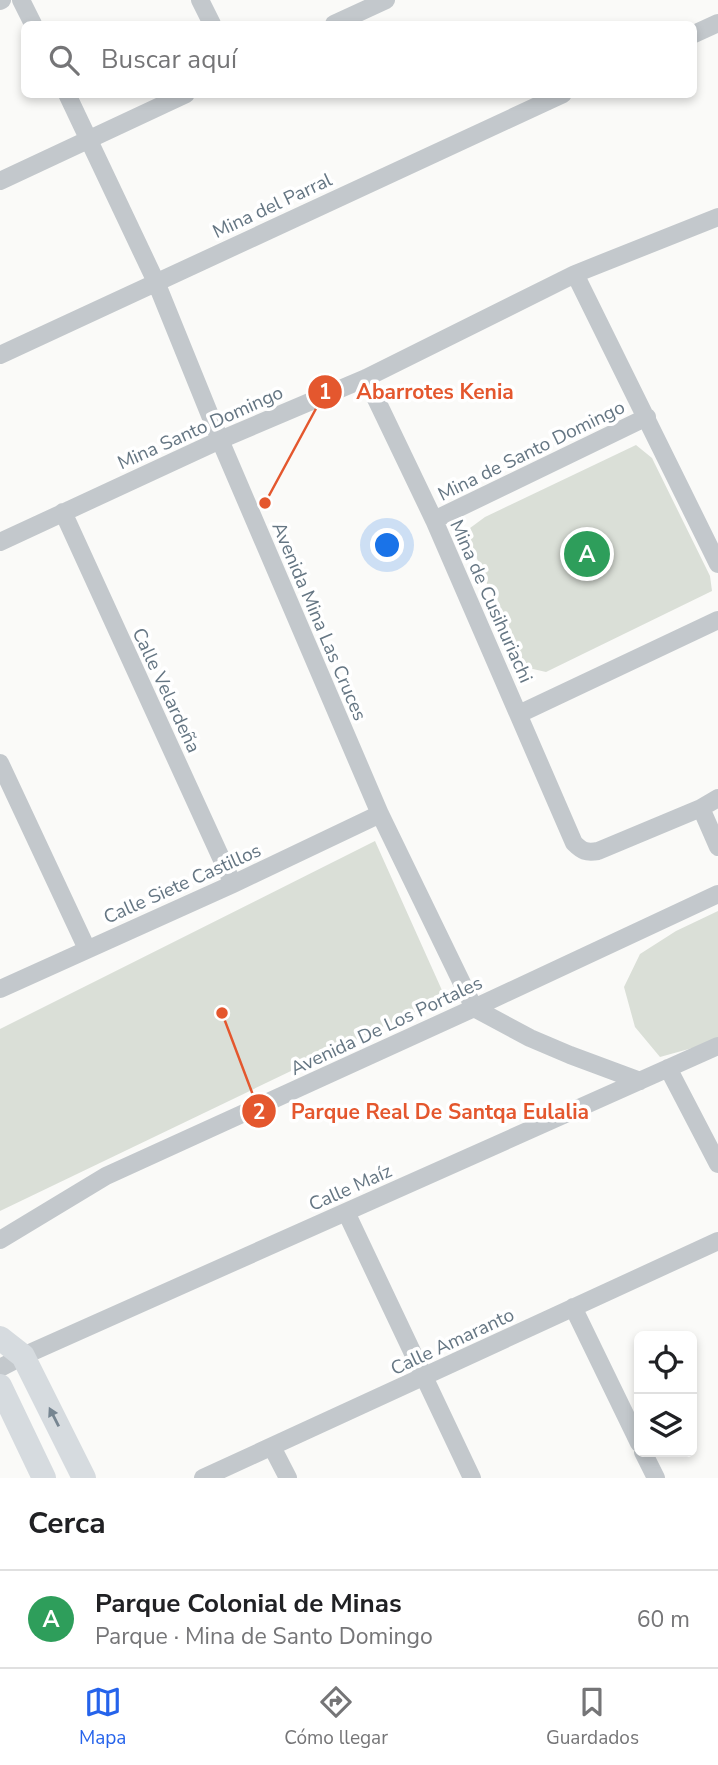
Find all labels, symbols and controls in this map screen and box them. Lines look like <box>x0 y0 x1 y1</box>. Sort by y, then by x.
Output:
search box <box>21 21 697 98</box>
icon: search <box>45 41 83 79</box>
text: Buscar aquí <box>101 42 237 77</box>
street label: Mina del Parral <box>209 167 337 245</box>
callout: Abarrotes Kenia <box>307 371 528 413</box>
text: 1 <box>319 378 331 406</box>
text: Abarrotes Kenia <box>356 378 514 406</box>
street label: Mina Santo Domingo <box>113 380 287 476</box>
street label: Mina de Santo Domingo <box>434 394 629 507</box>
street label: Mina de Cusihuriachi <box>443 516 539 687</box>
street label: Avenida Mina Las Cruces <box>265 518 373 725</box>
your location <box>370 528 404 562</box>
pin: A <box>564 528 610 580</box>
street label: Calle Velardeña <box>126 624 206 757</box>
street label: Calle Siete Castillos <box>99 837 265 930</box>
street label: Avenida De Los Portales <box>286 970 487 1082</box>
callout: Parque Real De Santqa Eulalia <box>242 1090 603 1132</box>
text: 2 <box>253 1098 265 1126</box>
text: Parque Real De Santqa Eulalia <box>291 1098 589 1126</box>
street label: Calle Maíz <box>305 1158 396 1218</box>
street label: Calle Amaranto <box>386 1302 518 1382</box>
map controls <box>634 1331 697 1457</box>
button: locate <box>634 1331 697 1394</box>
button: layers <box>634 1394 697 1457</box>
one-way arrow <box>48 1407 59 1427</box>
text: Cerca <box>28 1503 106 1544</box>
text: Parque Colonial de Minas <box>95 1586 402 1621</box>
text: A <box>42 1604 60 1635</box>
text: 60 m <box>637 1604 690 1635</box>
text: Parque · Mina de Santo Domingo <box>95 1621 433 1652</box>
tab: Mapa <box>79 1683 126 1751</box>
tab: Cómo llegar <box>284 1683 388 1751</box>
tab: Guardados <box>546 1683 639 1751</box>

